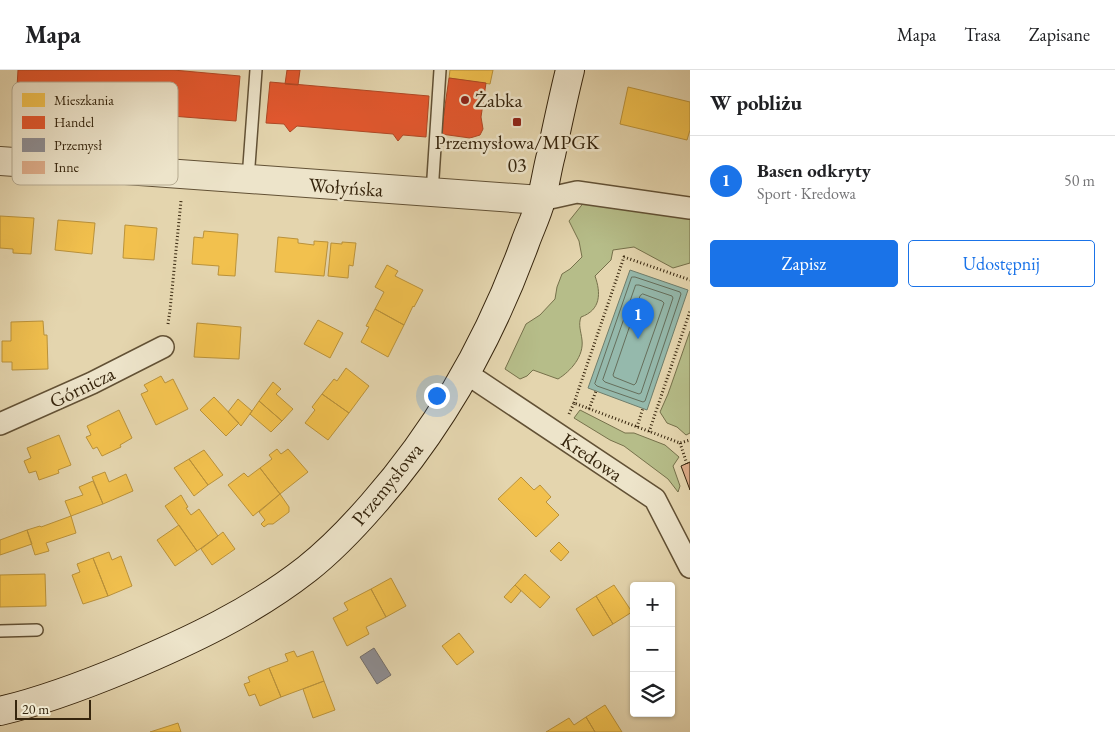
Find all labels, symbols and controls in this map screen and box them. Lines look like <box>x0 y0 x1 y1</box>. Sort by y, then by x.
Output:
text: Mapa <box>25 19 81 50</box>
text: Mapa <box>897 23 936 46</box>
text: Trasa <box>964 23 1001 46</box>
text: Zapisane <box>1029 23 1090 46</box>
legend <box>12 82 178 185</box>
place label: Żabka <box>475 87 522 113</box>
text: W pobliżu <box>710 89 802 116</box>
text: Mieszkania <box>54 91 114 109</box>
marker: Żabka <box>459 94 471 106</box>
text: Handel <box>54 113 95 131</box>
marker: Przemysłowa/MPGK 03 <box>511 116 523 128</box>
place label: Przemysłowa/MPGK 03 <box>435 129 600 178</box>
text: Przemysł <box>54 136 102 154</box>
text: Inne <box>54 158 80 176</box>
text: Basen odkryty <box>757 158 871 183</box>
text: 1 <box>722 170 730 191</box>
text: 50 m <box>1064 170 1095 191</box>
street label: Wołyńska <box>308 171 384 203</box>
text: Sport · Kredowa <box>757 183 856 204</box>
button: Zapisz <box>710 240 898 287</box>
button: Udostępnij <box>908 240 1095 287</box>
pin: 1 <box>622 298 654 339</box>
street label: Górnicza <box>45 360 119 414</box>
your location <box>424 383 450 409</box>
street label: Kredowa <box>556 427 628 487</box>
street label: Przemysłowa <box>346 437 428 531</box>
map controls <box>630 582 675 717</box>
button: + <box>630 582 675 627</box>
button: − <box>630 627 675 672</box>
button: layers <box>630 672 675 717</box>
scale bar <box>15 697 91 720</box>
text: 20 m <box>22 700 49 718</box>

